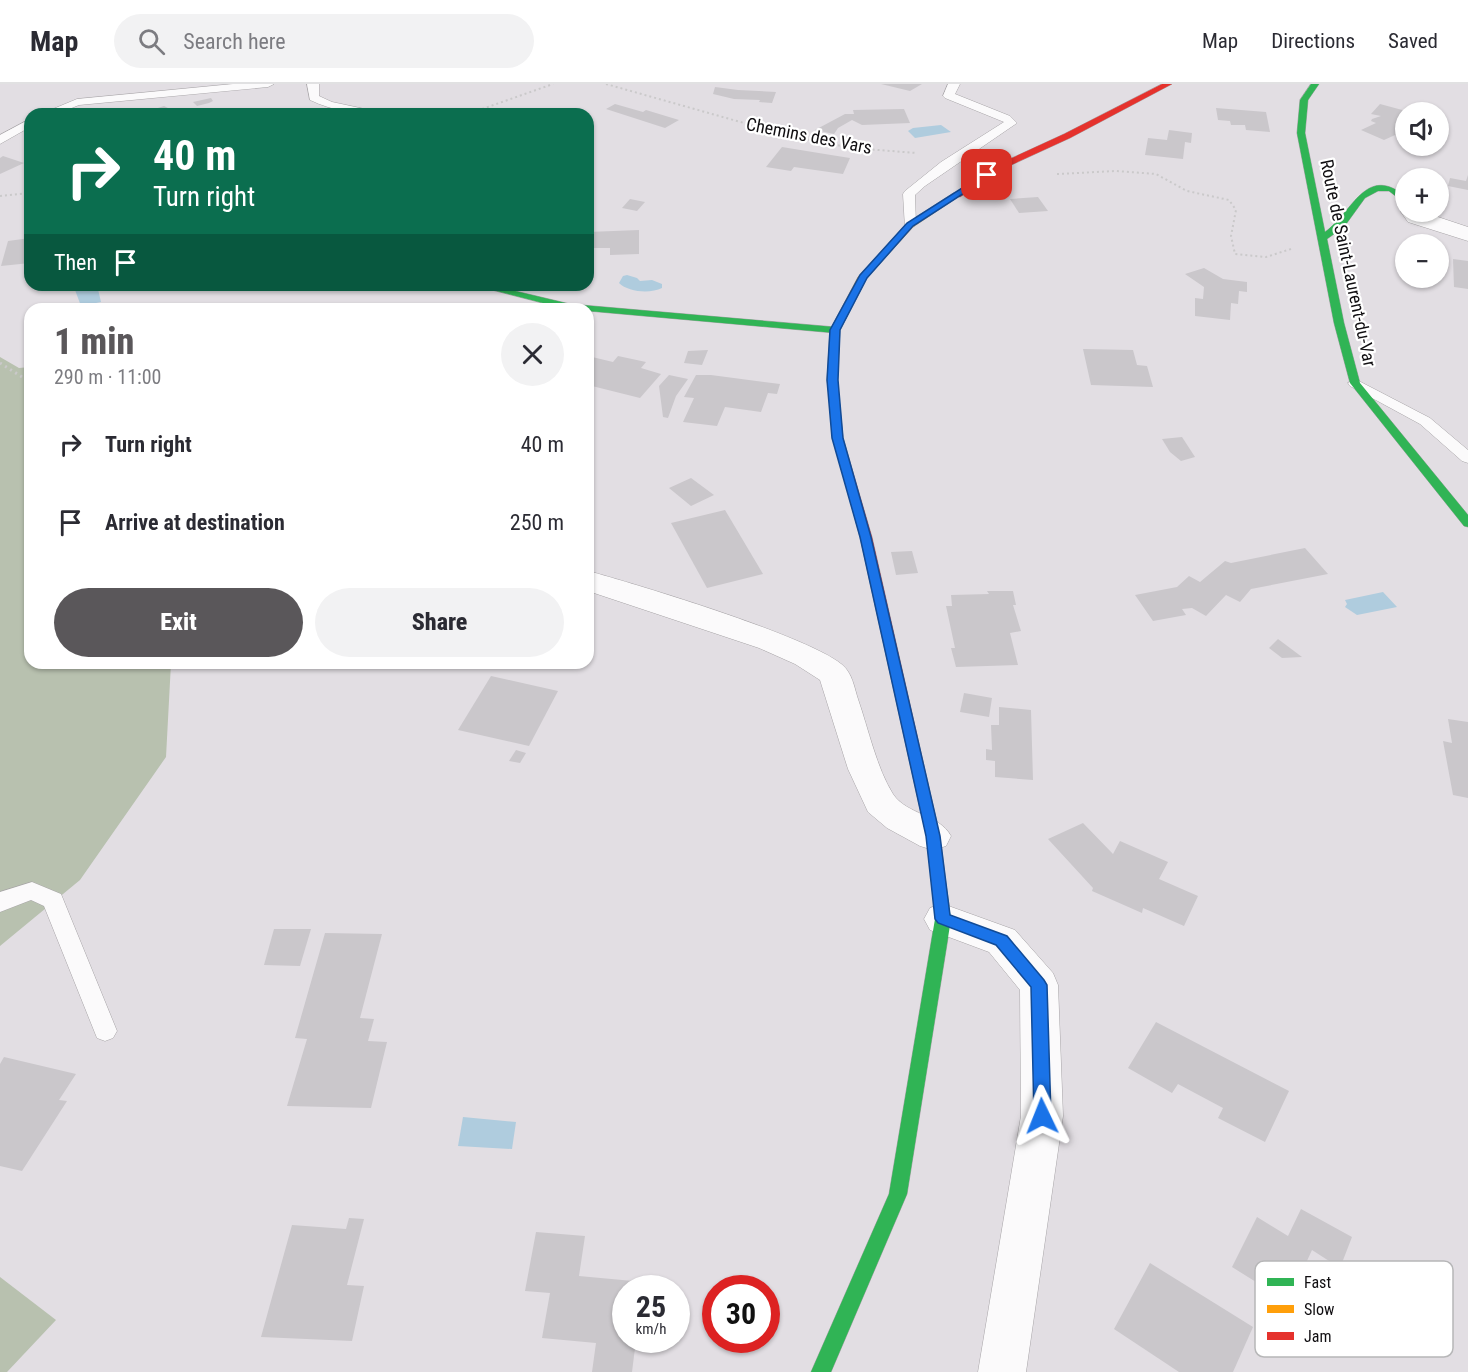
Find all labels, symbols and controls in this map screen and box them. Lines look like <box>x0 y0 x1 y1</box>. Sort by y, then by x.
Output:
search box <box>114 14 534 68</box>
text: Map <box>30 25 78 58</box>
icon: search <box>135 25 168 58</box>
text: Search here <box>183 29 286 54</box>
text: Map <box>1202 29 1238 53</box>
text: Directions <box>1271 29 1355 53</box>
text: Saved <box>1388 29 1438 53</box>
map controls <box>1395 102 1449 288</box>
button: sound <box>1395 102 1449 156</box>
street label: Chemins des Vars <box>744 113 874 158</box>
text: 40 m <box>153 131 236 180</box>
icon: right <box>54 132 132 210</box>
pin <box>961 149 1012 200</box>
street label: Route de Saint-Laurent-du-Var <box>1316 157 1381 369</box>
icon: arrive <box>970 158 1003 191</box>
button: + <box>1395 168 1449 222</box>
text: Turn right <box>153 181 255 213</box>
button: − <box>1395 234 1449 288</box>
icon: arrive <box>109 246 142 279</box>
text: Then <box>54 250 97 275</box>
text: 1 min <box>54 321 134 363</box>
button: close <box>501 323 564 386</box>
text: 290 m · 11:00 <box>54 365 161 389</box>
icon: right <box>54 428 87 461</box>
text: Turn right <box>105 432 192 457</box>
text: 40 m <box>521 432 564 457</box>
icon: arrive <box>54 506 87 539</box>
text: Arrive at destination <box>105 510 285 535</box>
text: 250 m <box>510 510 564 535</box>
button: Exit <box>54 588 303 657</box>
button: Share <box>315 588 564 657</box>
position arrow <box>1010 1084 1074 1148</box>
legend <box>1255 1261 1453 1357</box>
text: Fast <box>1304 1273 1331 1292</box>
speed limit sign: 30 <box>702 1275 780 1353</box>
text: 25 <box>636 1289 666 1324</box>
text: Slow <box>1304 1300 1334 1319</box>
text: km/h <box>636 1320 666 1338</box>
text: Jam <box>1304 1327 1331 1346</box>

